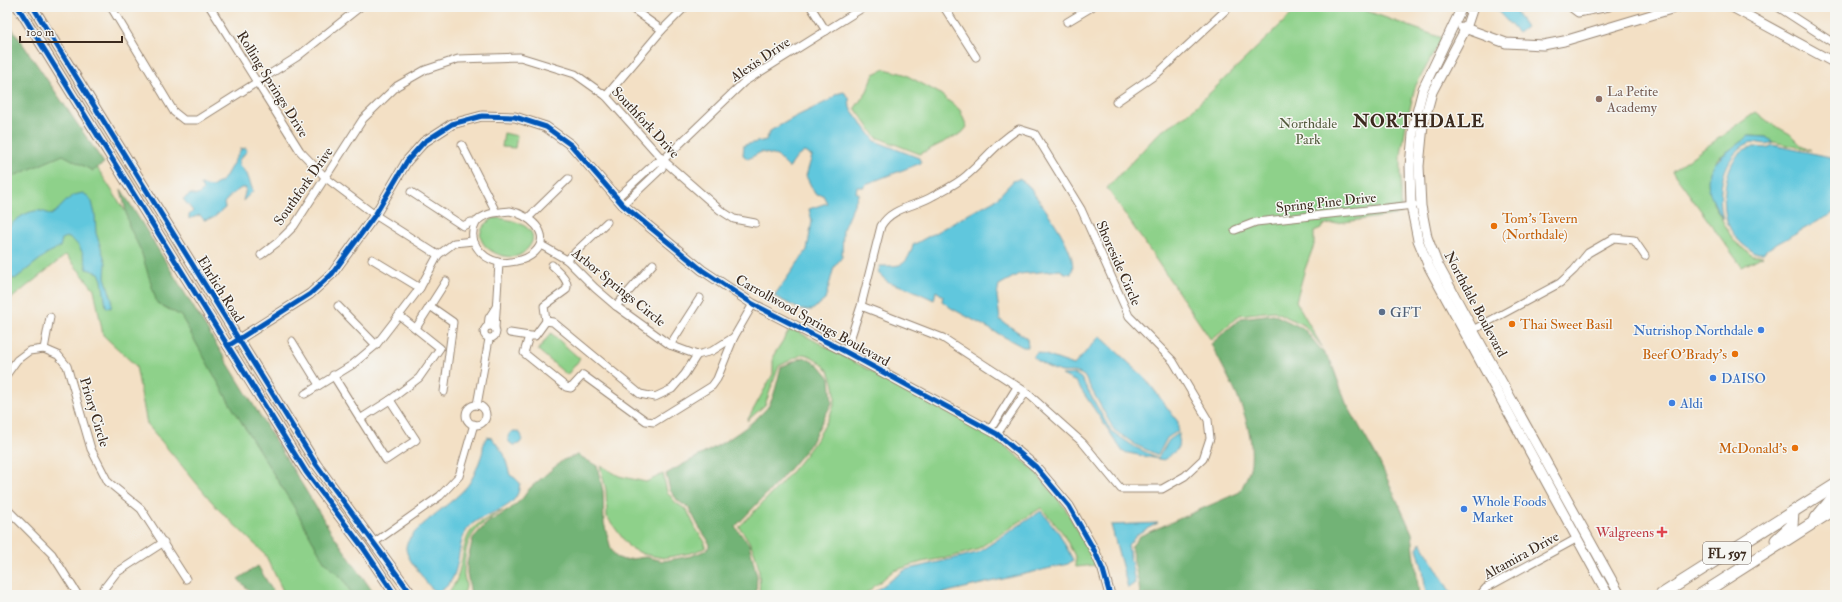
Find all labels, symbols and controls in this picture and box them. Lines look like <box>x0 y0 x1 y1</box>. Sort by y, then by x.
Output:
scale bar <box>20 18 122 44</box>
text: 100 m <box>26 25 55 40</box>
street label: Rolling Springs Drive <box>232 28 312 141</box>
street label: Alexis Drive <box>726 33 793 86</box>
street label: Southfork Drive <box>608 83 683 162</box>
place label: La Petite Academy <box>1606 83 1658 117</box>
marker: La Petite Academy <box>1594 94 1604 104</box>
district label: NORTHDALE <box>1352 110 1485 133</box>
park label: Northdale Park <box>1279 115 1337 148</box>
street label: Southfork Drive <box>270 144 337 229</box>
street label: Spring Pine Drive <box>1275 189 1377 217</box>
place label: Tom's Tavern (Northdale) <box>1502 210 1578 243</box>
street label: Shoreside Circle <box>1092 218 1145 308</box>
marker: Tom's Tavern (Northdale) <box>1489 221 1499 231</box>
street label: Arbor Springs Circle <box>567 244 669 331</box>
street label: Northdale Boulevard <box>1441 248 1511 360</box>
street label: Ehrlich Road <box>193 253 248 326</box>
street label: Carrollwood Springs Boulevard <box>732 271 893 371</box>
place label: GFT <box>1390 304 1422 321</box>
marker: GFT <box>1377 307 1387 317</box>
place label: Thai Sweet Basil <box>1520 316 1613 333</box>
marker: Thai Sweet Basil <box>1507 319 1517 329</box>
place label: Nutrishop Northdale <box>1633 322 1753 340</box>
marker: Nutrishop Northdale <box>1756 325 1766 335</box>
place label: Beef O'Brady's <box>1642 346 1727 364</box>
marker: Beef O'Brady's <box>1730 349 1740 359</box>
place label: DAISO <box>1721 370 1766 387</box>
marker: DAISO <box>1708 373 1718 383</box>
street label: Priory Circle <box>75 375 113 450</box>
place label: Aldi <box>1679 395 1703 412</box>
marker: Aldi <box>1667 398 1677 408</box>
place label: McDonald's <box>1718 440 1787 457</box>
marker: McDonald's <box>1790 443 1800 453</box>
place label: Whole Foods Market <box>1471 493 1547 526</box>
marker: Whole Foods Market <box>1459 504 1469 514</box>
place label: Walgreens <box>1595 524 1654 541</box>
marker: Walgreens <box>1657 527 1667 537</box>
street label: Altamira Drive <box>1480 528 1562 584</box>
road number: FL 597 <box>1703 542 1751 564</box>

